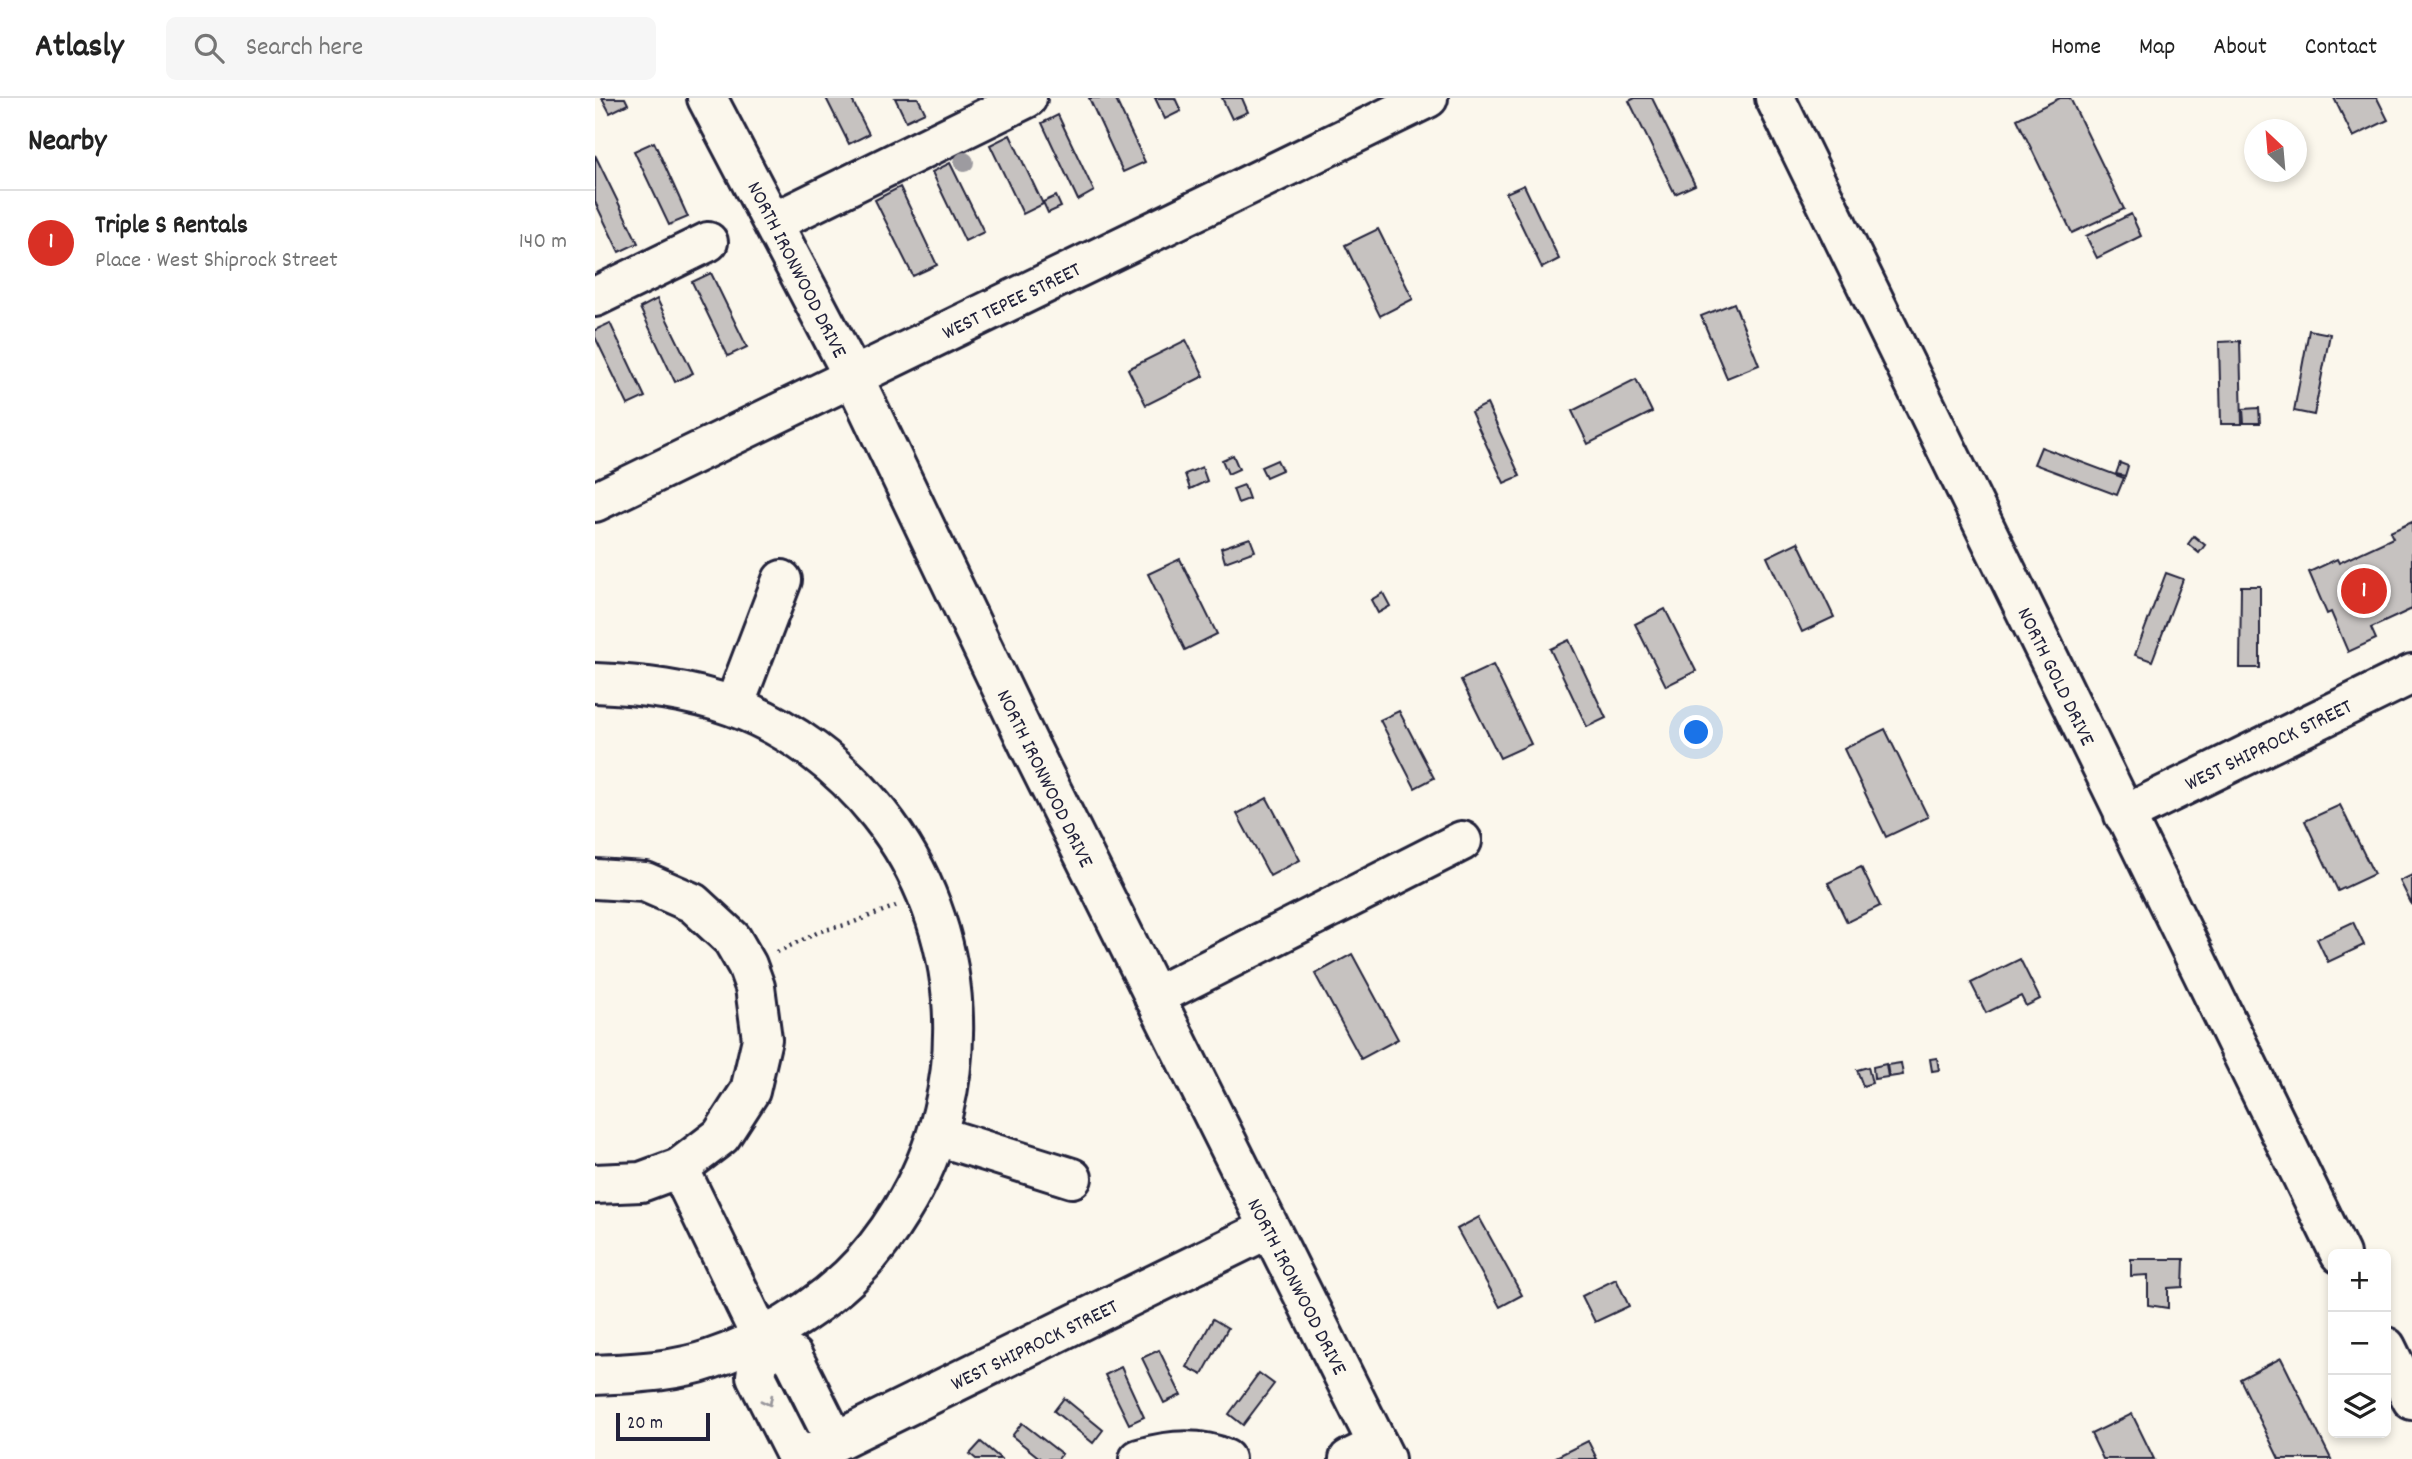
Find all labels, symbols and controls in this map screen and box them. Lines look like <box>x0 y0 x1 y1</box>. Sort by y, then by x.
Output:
search box <box>166 17 656 80</box>
text: Atlasly <box>35 25 124 72</box>
icon: search <box>190 29 228 67</box>
text: Search here <box>246 30 363 67</box>
text: Home <box>2051 31 2101 65</box>
text: Map <box>2139 31 2175 65</box>
text: About <box>2213 31 2267 65</box>
text: Contact <box>2305 31 2377 65</box>
north arrow <box>2244 119 2307 182</box>
text: Nearby <box>28 122 106 165</box>
street label: NORTH IRONWOOD DRIVE <box>738 177 853 364</box>
text: Triple S Rentals <box>95 208 248 245</box>
text: 1 <box>48 226 54 259</box>
text: 140 m <box>519 226 567 259</box>
text: Place · West Shiprock Street <box>95 245 338 278</box>
street label: WEST TEPEE STREET <box>938 256 1087 349</box>
pin: 1 <box>2341 565 2387 617</box>
street label: NORTH GOLD DRIVE <box>2008 603 2101 752</box>
street label: NORTH IRONWOOD DRIVE <box>987 685 1100 874</box>
street label: WEST SHIPROCK STREET <box>2181 693 2359 800</box>
your location <box>1679 715 1713 749</box>
street label: NORTH IRONWOOD DRIVE <box>1238 1194 1353 1381</box>
map controls <box>2328 1249 2391 1438</box>
button: + <box>2328 1249 2391 1312</box>
street label: WEST SHIPROCK STREET <box>947 1293 1125 1400</box>
button: − <box>2328 1312 2391 1375</box>
button: layers <box>2328 1375 2391 1438</box>
one-way arrow <box>760 1393 774 1406</box>
scale bar <box>616 1410 711 1442</box>
text: 20 m <box>627 1411 663 1438</box>

